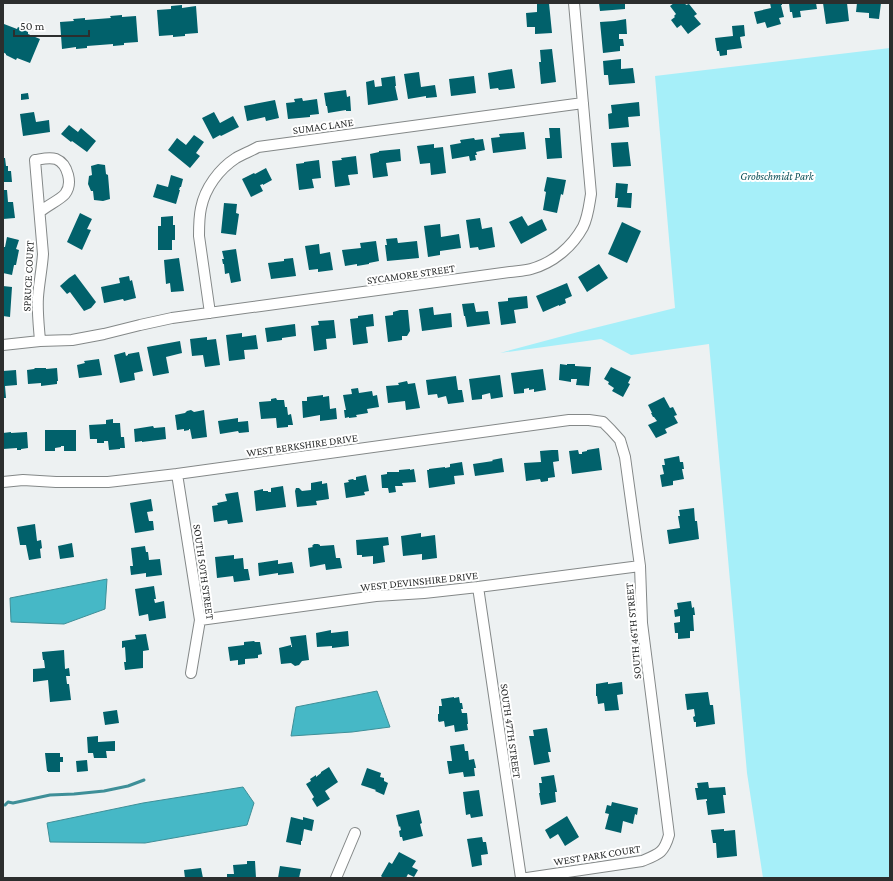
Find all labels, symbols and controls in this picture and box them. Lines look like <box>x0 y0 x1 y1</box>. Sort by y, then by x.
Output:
scale bar <box>14 12 89 38</box>
text: 50 m <box>20 19 45 33</box>
street label: SUMAC LANE <box>292 116 354 136</box>
park label: Grobschmidt Park <box>740 170 815 182</box>
street label: SPRUCE COURT <box>20 240 36 312</box>
street label: SYCAMORE STREET <box>366 262 456 286</box>
street label: WEST BERKSHIRE DRIVE <box>246 431 359 459</box>
street label: SOUTH 50TH STREET <box>191 523 217 621</box>
street label: WEST DEVINSHIRE DRIVE <box>360 569 478 593</box>
street label: SOUTH 46TH STREET <box>623 582 643 680</box>
street label: SOUTH 47TH STREET <box>498 683 524 779</box>
street label: WEST PARK COURT <box>553 842 641 868</box>

